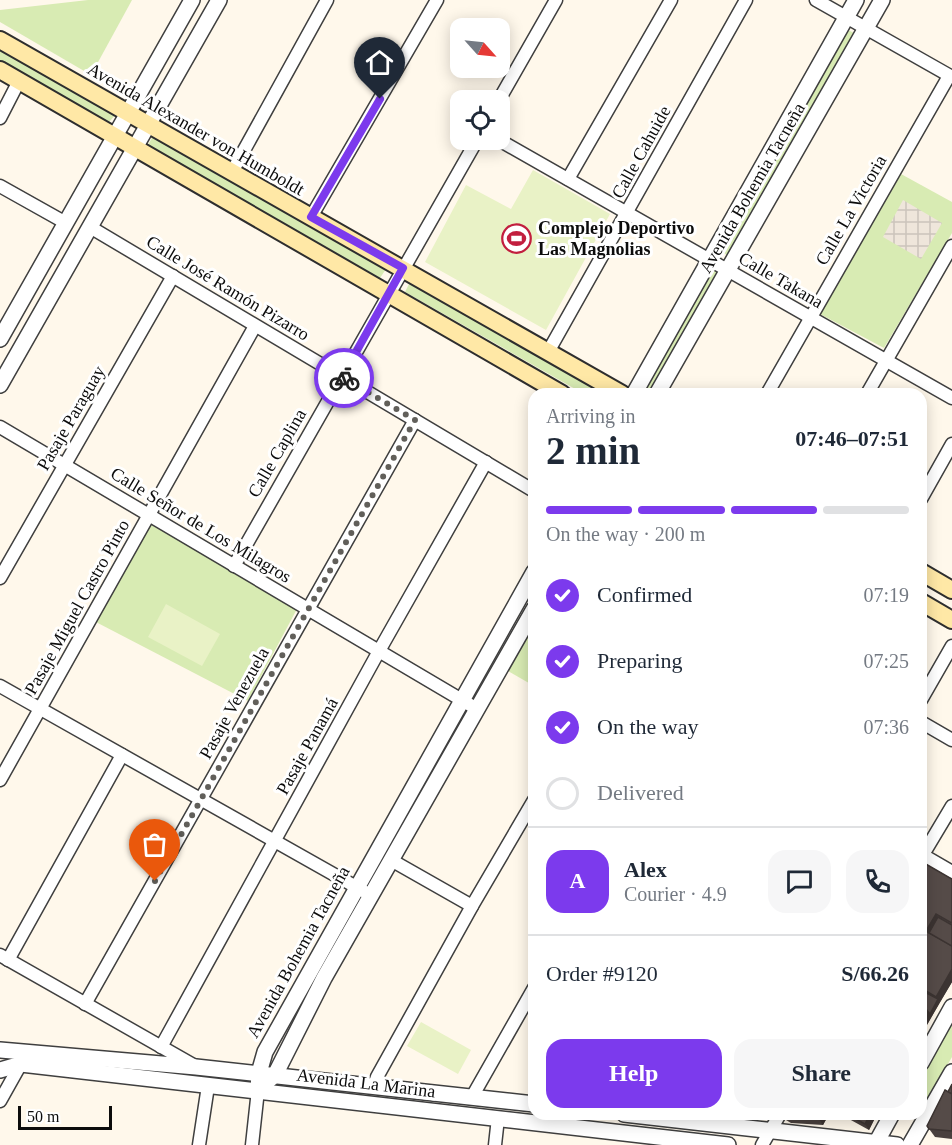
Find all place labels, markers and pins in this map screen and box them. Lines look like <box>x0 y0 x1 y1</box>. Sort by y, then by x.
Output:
pin <box>354 37 405 99</box>
place label: Complejo Deportivo Las Magnolias <box>538 218 694 259</box>
sports icon: Complejo Deportivo Las Magnolias <box>501 222 533 254</box>
pin <box>129 819 180 881</box>

